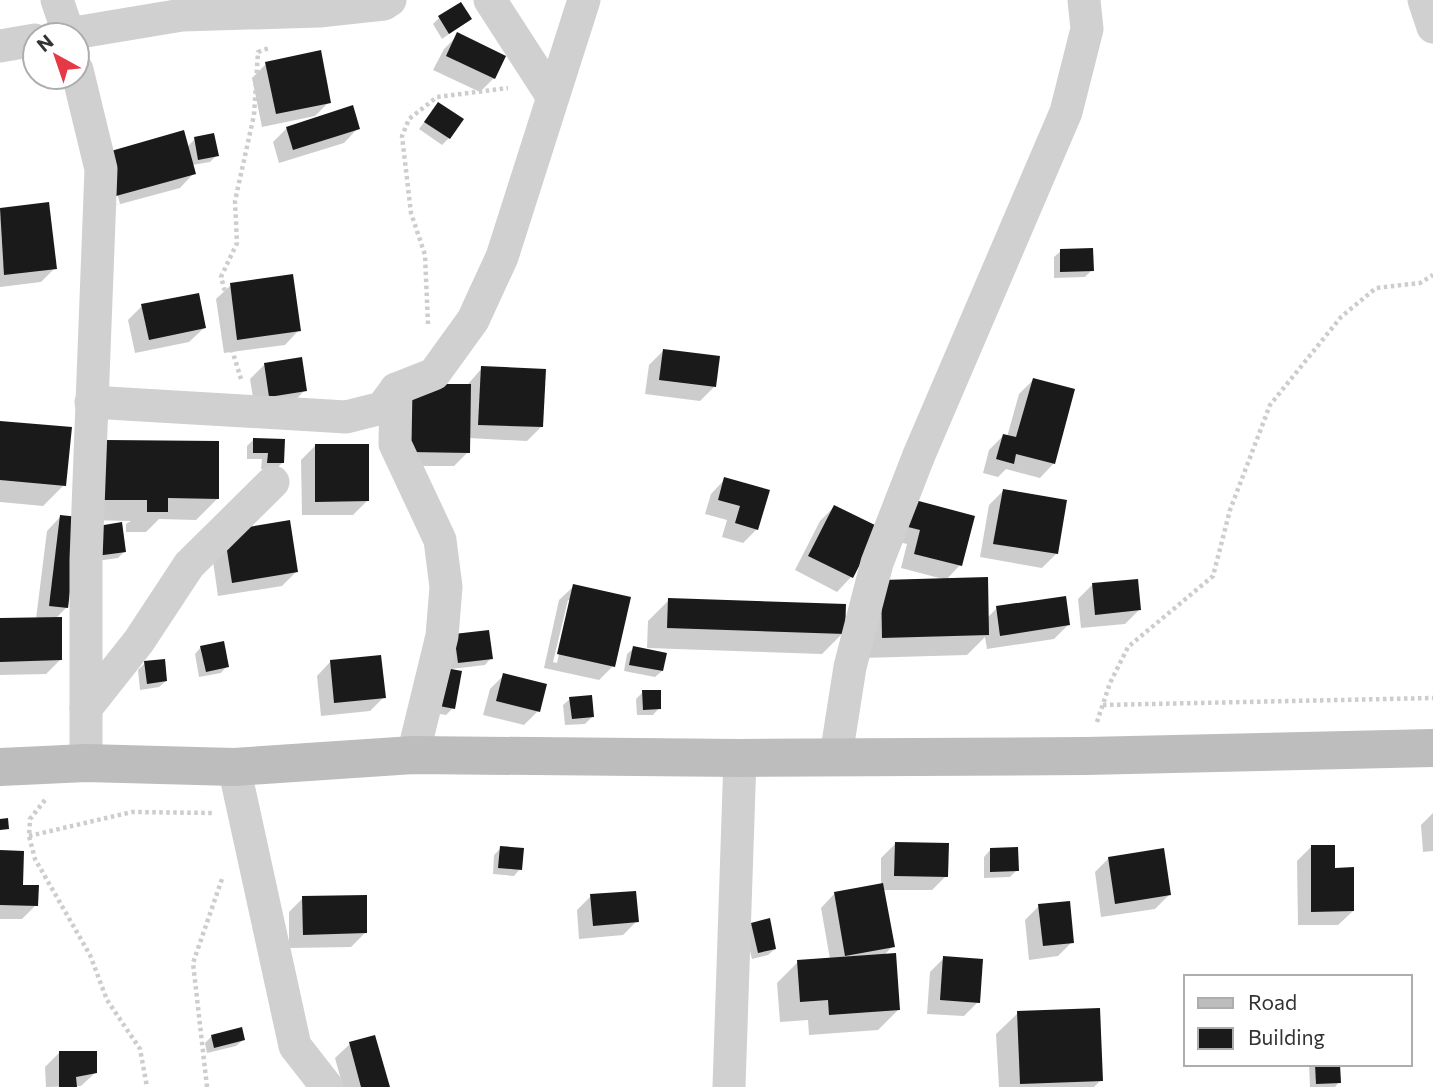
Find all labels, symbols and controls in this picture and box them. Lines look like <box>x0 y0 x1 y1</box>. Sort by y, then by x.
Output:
north arrow <box>21 21 91 91</box>
text: N <box>32 29 58 56</box>
legend <box>1184 975 1412 1066</box>
text: Road <box>1248 989 1297 1014</box>
text: Building <box>1248 1024 1325 1049</box>

